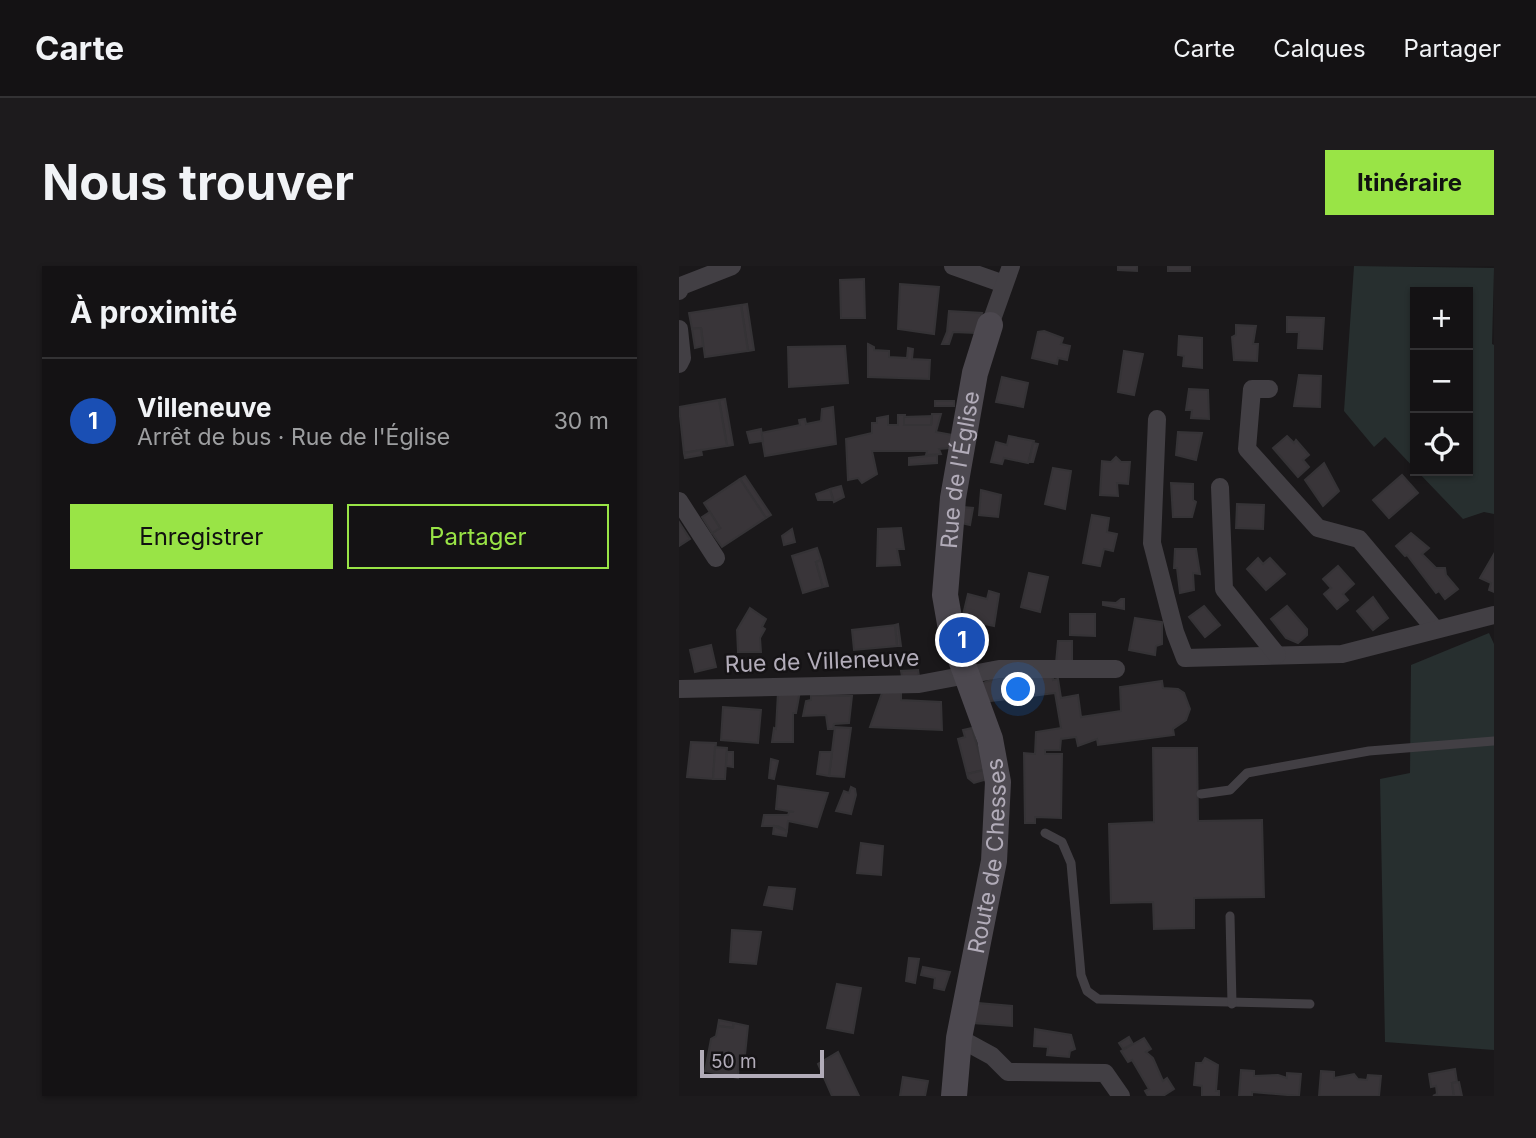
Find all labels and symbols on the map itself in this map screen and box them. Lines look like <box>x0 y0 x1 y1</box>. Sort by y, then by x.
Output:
street label: Rue de l'Église <box>935 389 986 550</box>
pin: 1 <box>939 614 985 666</box>
street label: Rue de Villeneuve <box>724 644 920 678</box>
your location <box>1001 672 1035 706</box>
street label: Route de Chesses <box>962 756 1012 956</box>
scale bar <box>700 1047 824 1079</box>

